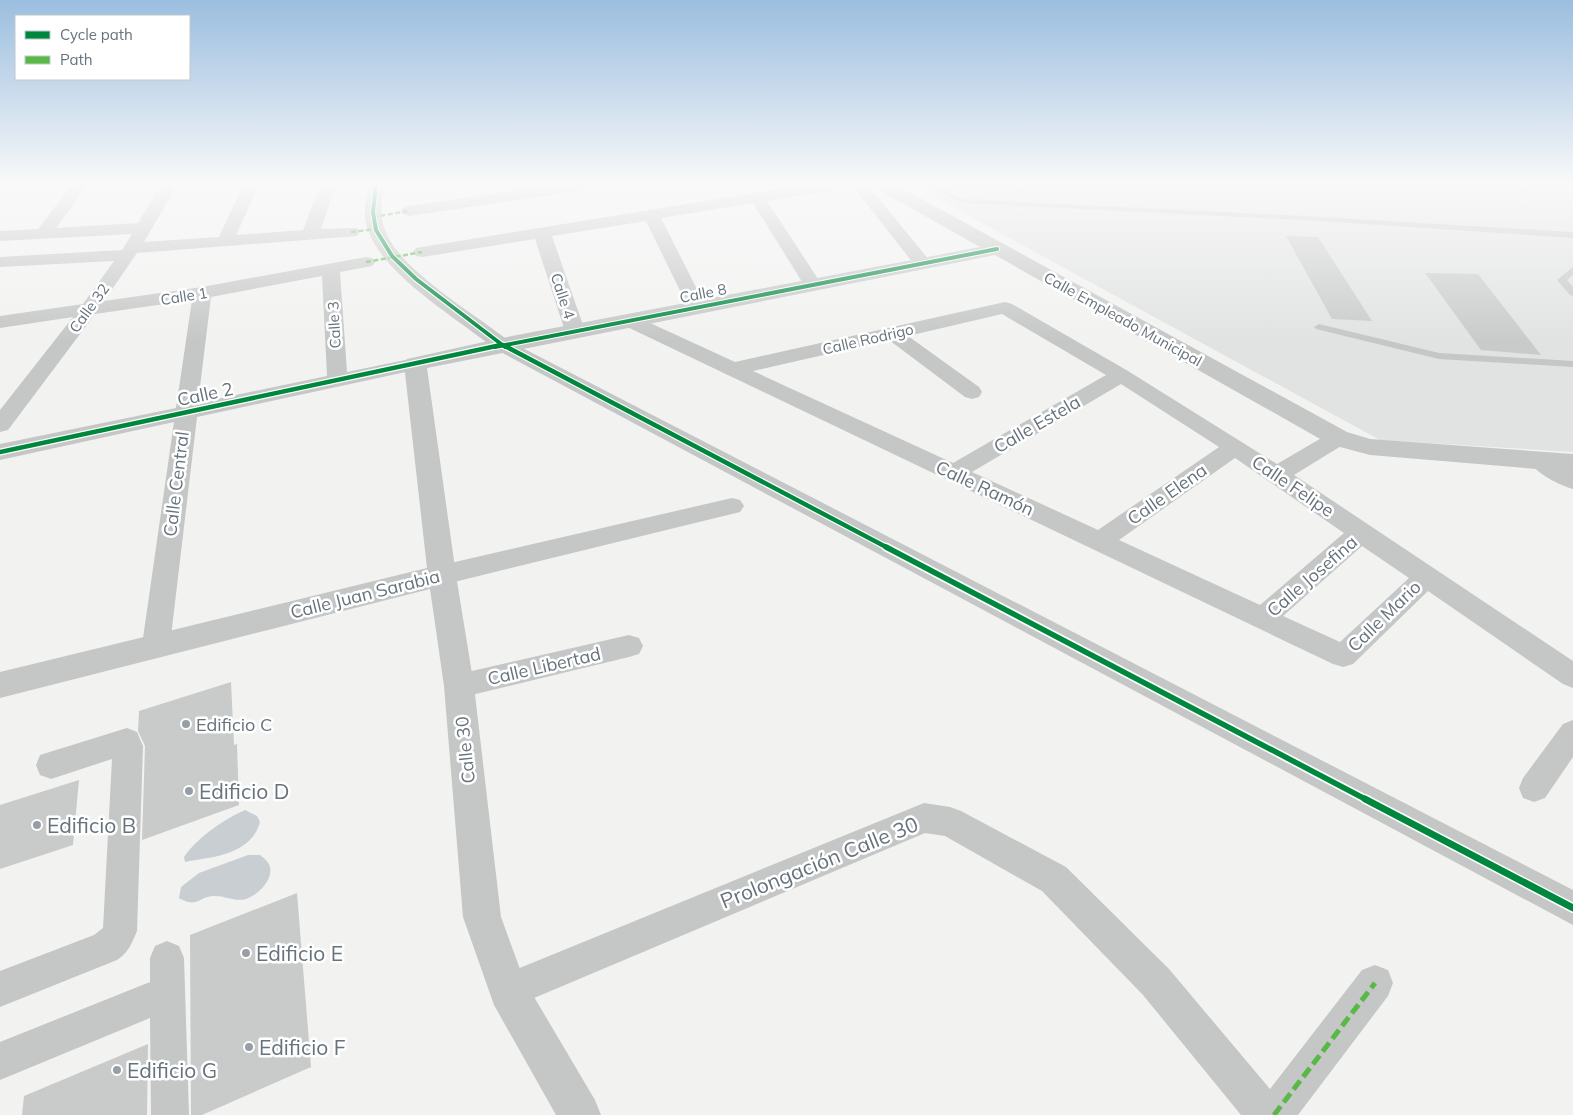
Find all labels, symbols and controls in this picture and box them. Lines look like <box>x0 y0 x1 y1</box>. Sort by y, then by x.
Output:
legend <box>15 15 190 80</box>
text: Cycle path <box>60 25 133 44</box>
text: Path <box>60 50 92 69</box>
street label: Calle Empleado Municipal <box>1041 268 1205 370</box>
street label: Calle 4 <box>547 271 579 321</box>
street label: Calle 8 <box>678 279 728 307</box>
street label: Calle 32 <box>65 280 113 336</box>
street label: Calle 1 <box>159 283 209 309</box>
street label: Calle 3 <box>323 301 345 349</box>
street label: Calle Rodrigo <box>821 319 915 359</box>
street label: Calle 2 <box>175 377 235 411</box>
street label: Calle Estela <box>990 390 1084 458</box>
street label: Calle Central <box>158 430 194 538</box>
street label: Calle Felipe <box>1247 450 1339 522</box>
street label: Calle Ramón <box>932 455 1038 521</box>
street label: Calle Elena <box>1123 458 1211 530</box>
street label: Calle Josefina <box>1262 530 1362 622</box>
street label: Calle Juan Sarabia <box>288 564 442 624</box>
street label: Calle Mario <box>1342 575 1426 657</box>
street label: Calle Libertad <box>485 642 603 690</box>
place label: Edificio C <box>196 713 272 736</box>
street label: Calle 30 <box>450 715 480 785</box>
marker: Edificio C <box>180 718 192 730</box>
place label: Edificio D <box>199 778 289 804</box>
marker: Edificio D <box>183 785 195 797</box>
street label: Prolongación Calle 30 <box>716 810 922 914</box>
place label: Edificio B <box>47 812 136 838</box>
marker: Edificio B <box>31 819 43 831</box>
place label: Edificio E <box>256 940 343 966</box>
marker: Edificio E <box>240 947 252 959</box>
place label: Edificio F <box>259 1034 346 1060</box>
marker: Edificio F <box>243 1041 255 1053</box>
place label: Edificio G <box>127 1057 217 1083</box>
marker: Edificio G <box>111 1064 123 1076</box>

